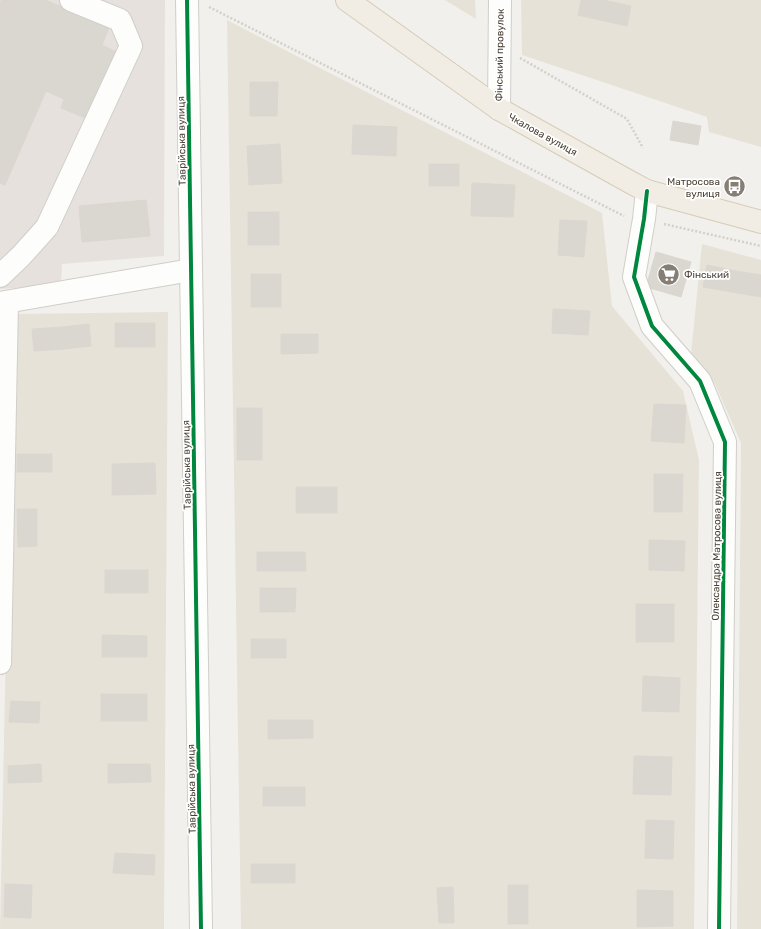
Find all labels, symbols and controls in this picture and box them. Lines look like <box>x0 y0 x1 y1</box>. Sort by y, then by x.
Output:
street label: Фінський провулок <box>493 8 507 102</box>
street label: Таврійська вулиця <box>175 96 189 186</box>
street label: Чкалова вулиця <box>506 111 579 159</box>
bus stop icon: Матросова вулиця <box>722 174 748 200</box>
place label: Матросова вулиця <box>667 176 720 200</box>
supermarket icon: Фінський <box>655 261 681 287</box>
place label: Фінський <box>684 269 729 281</box>
street label: Таврійська вулиця <box>180 420 194 510</box>
street label: Олександра Матросова вулиця <box>710 471 724 621</box>
street label: Таврійська вулиця <box>185 744 199 834</box>

